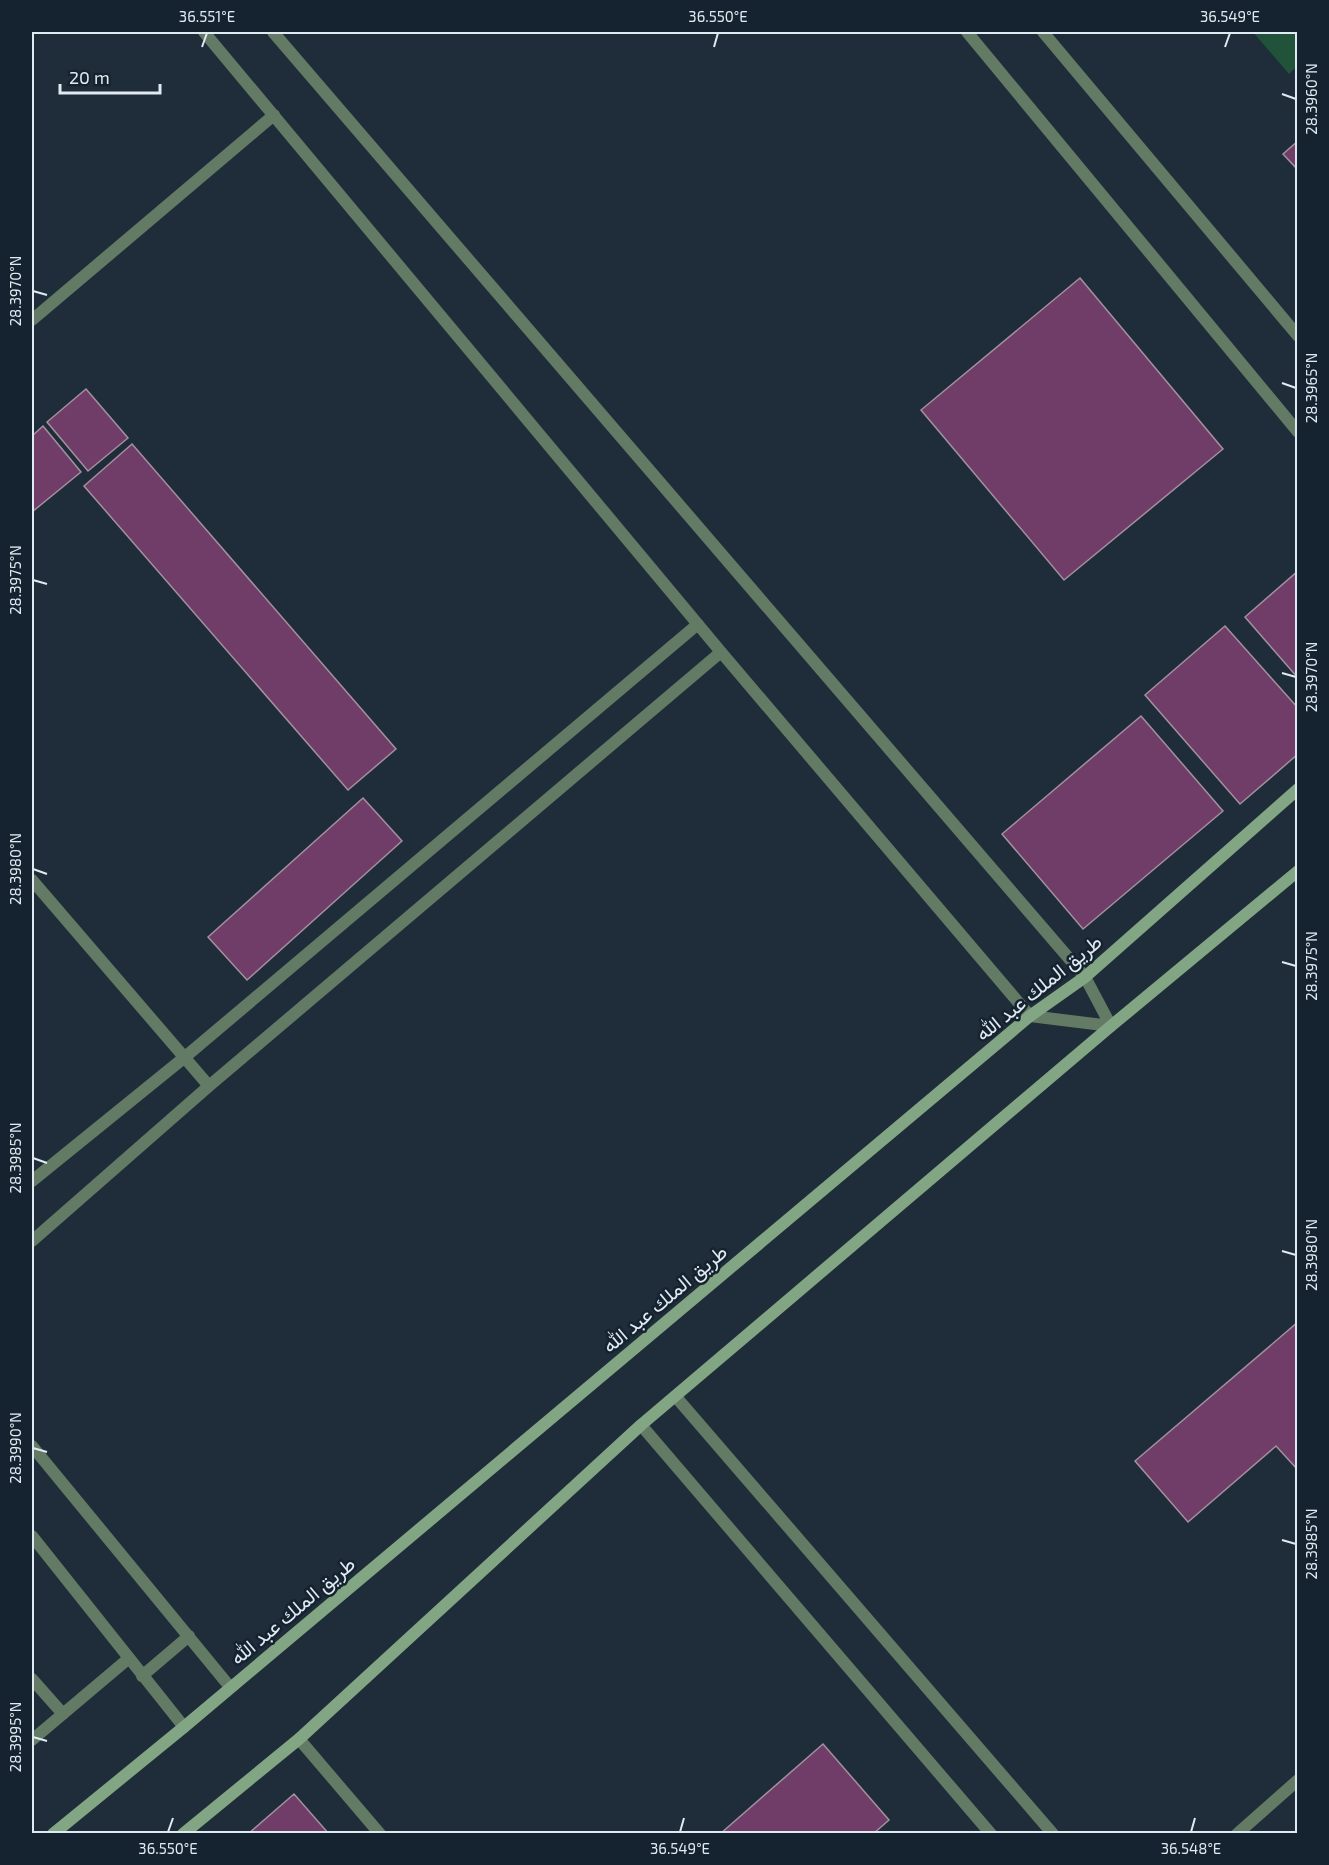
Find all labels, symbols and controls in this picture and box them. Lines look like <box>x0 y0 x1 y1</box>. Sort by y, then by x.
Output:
text: 36.551°E <box>179 7 235 25</box>
text: 36.550°E <box>688 7 748 25</box>
text: 36.549°E <box>1200 7 1260 25</box>
scale bar <box>60 57 160 95</box>
text: 28.3960°N <box>1302 63 1320 135</box>
text: 20 m <box>69 66 110 88</box>
text: 28.3970°N <box>6 256 24 326</box>
text: 28.3965°N <box>1302 353 1320 423</box>
text: 28.3975°N <box>6 545 24 615</box>
text: 28.3970°N <box>1302 642 1320 712</box>
text: 28.3980°N <box>6 833 24 905</box>
street label: طريق الملك عبد الله <box>970 929 1107 1047</box>
text: 28.3975°N <box>1302 931 1320 1001</box>
text: 28.3985°N <box>6 1122 24 1194</box>
text: 28.3980°N <box>1302 1219 1320 1291</box>
street label: طريق الملك عبد الله <box>597 1239 733 1359</box>
text: 28.3990°N <box>6 1412 24 1484</box>
text: 28.3985°N <box>1302 1508 1320 1580</box>
street label: طريق الملك عبد الله <box>225 1551 361 1671</box>
text: 28.3995°N <box>6 1702 24 1772</box>
text: 36.550°E <box>138 1839 198 1857</box>
text: 36.549°E <box>650 1839 710 1857</box>
text: 36.548°E <box>1161 1839 1221 1857</box>

